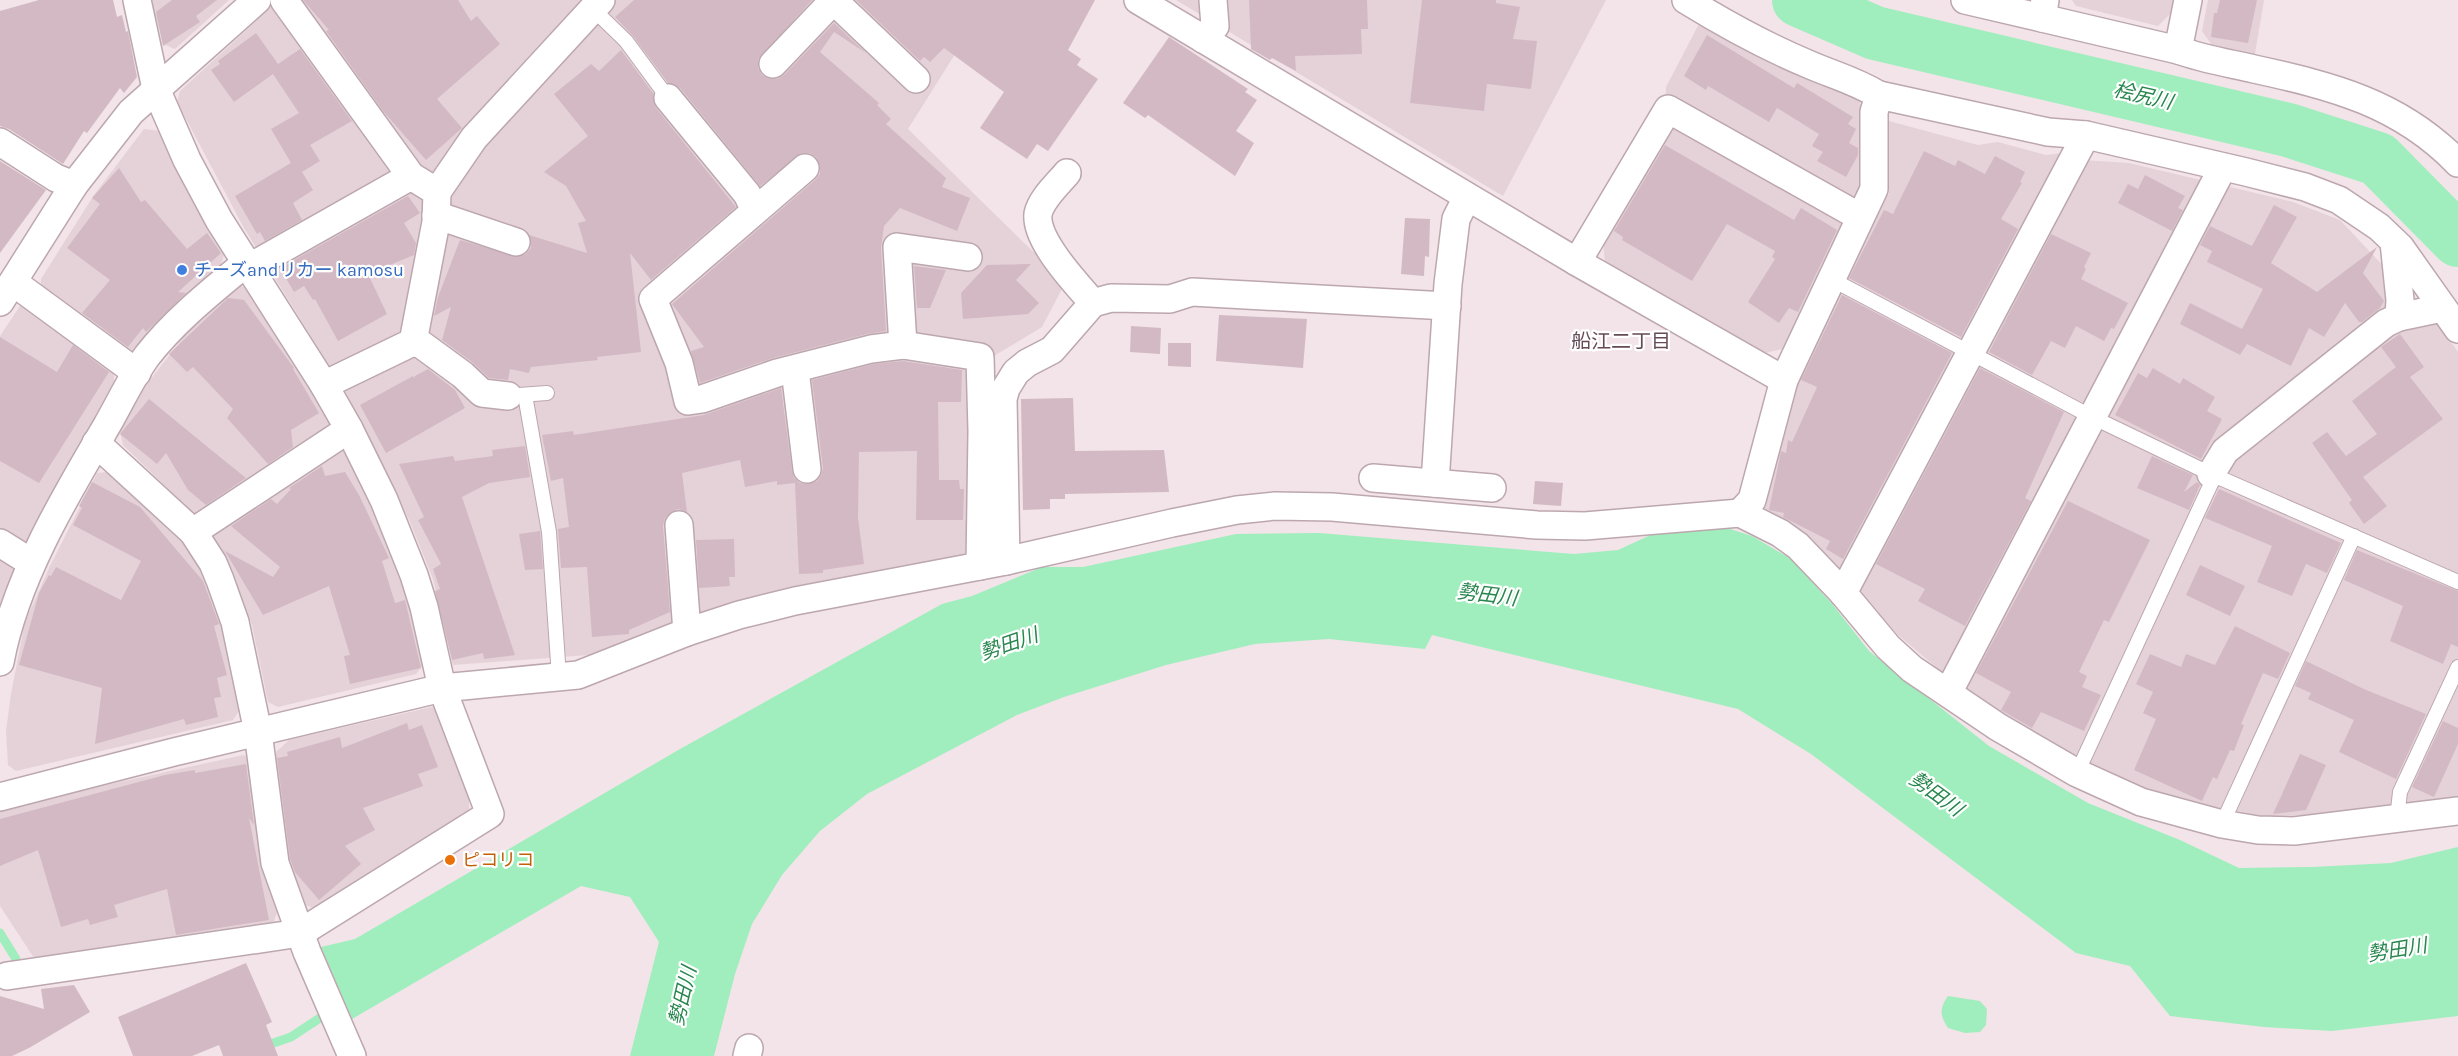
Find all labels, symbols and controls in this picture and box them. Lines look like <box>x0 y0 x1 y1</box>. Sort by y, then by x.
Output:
water label: 桧尻川 <box>2111 78 2177 114</box>
place label: チーズandリカー kamosu <box>194 259 404 281</box>
marker: チーズandリカー kamosu <box>175 263 189 277</box>
district label: 船江二丁目 <box>1571 330 1671 353</box>
water label: 勢田川 <box>1456 580 1520 610</box>
water label: 勢田川 <box>977 623 1043 665</box>
water label: 勢田川 <box>1905 767 1969 822</box>
place label: ピコリコ <box>462 849 534 871</box>
marker: ピコリコ <box>443 853 457 867</box>
water label: 勢田川 <box>2366 934 2430 966</box>
water label: 勢田川 <box>665 962 701 1028</box>

